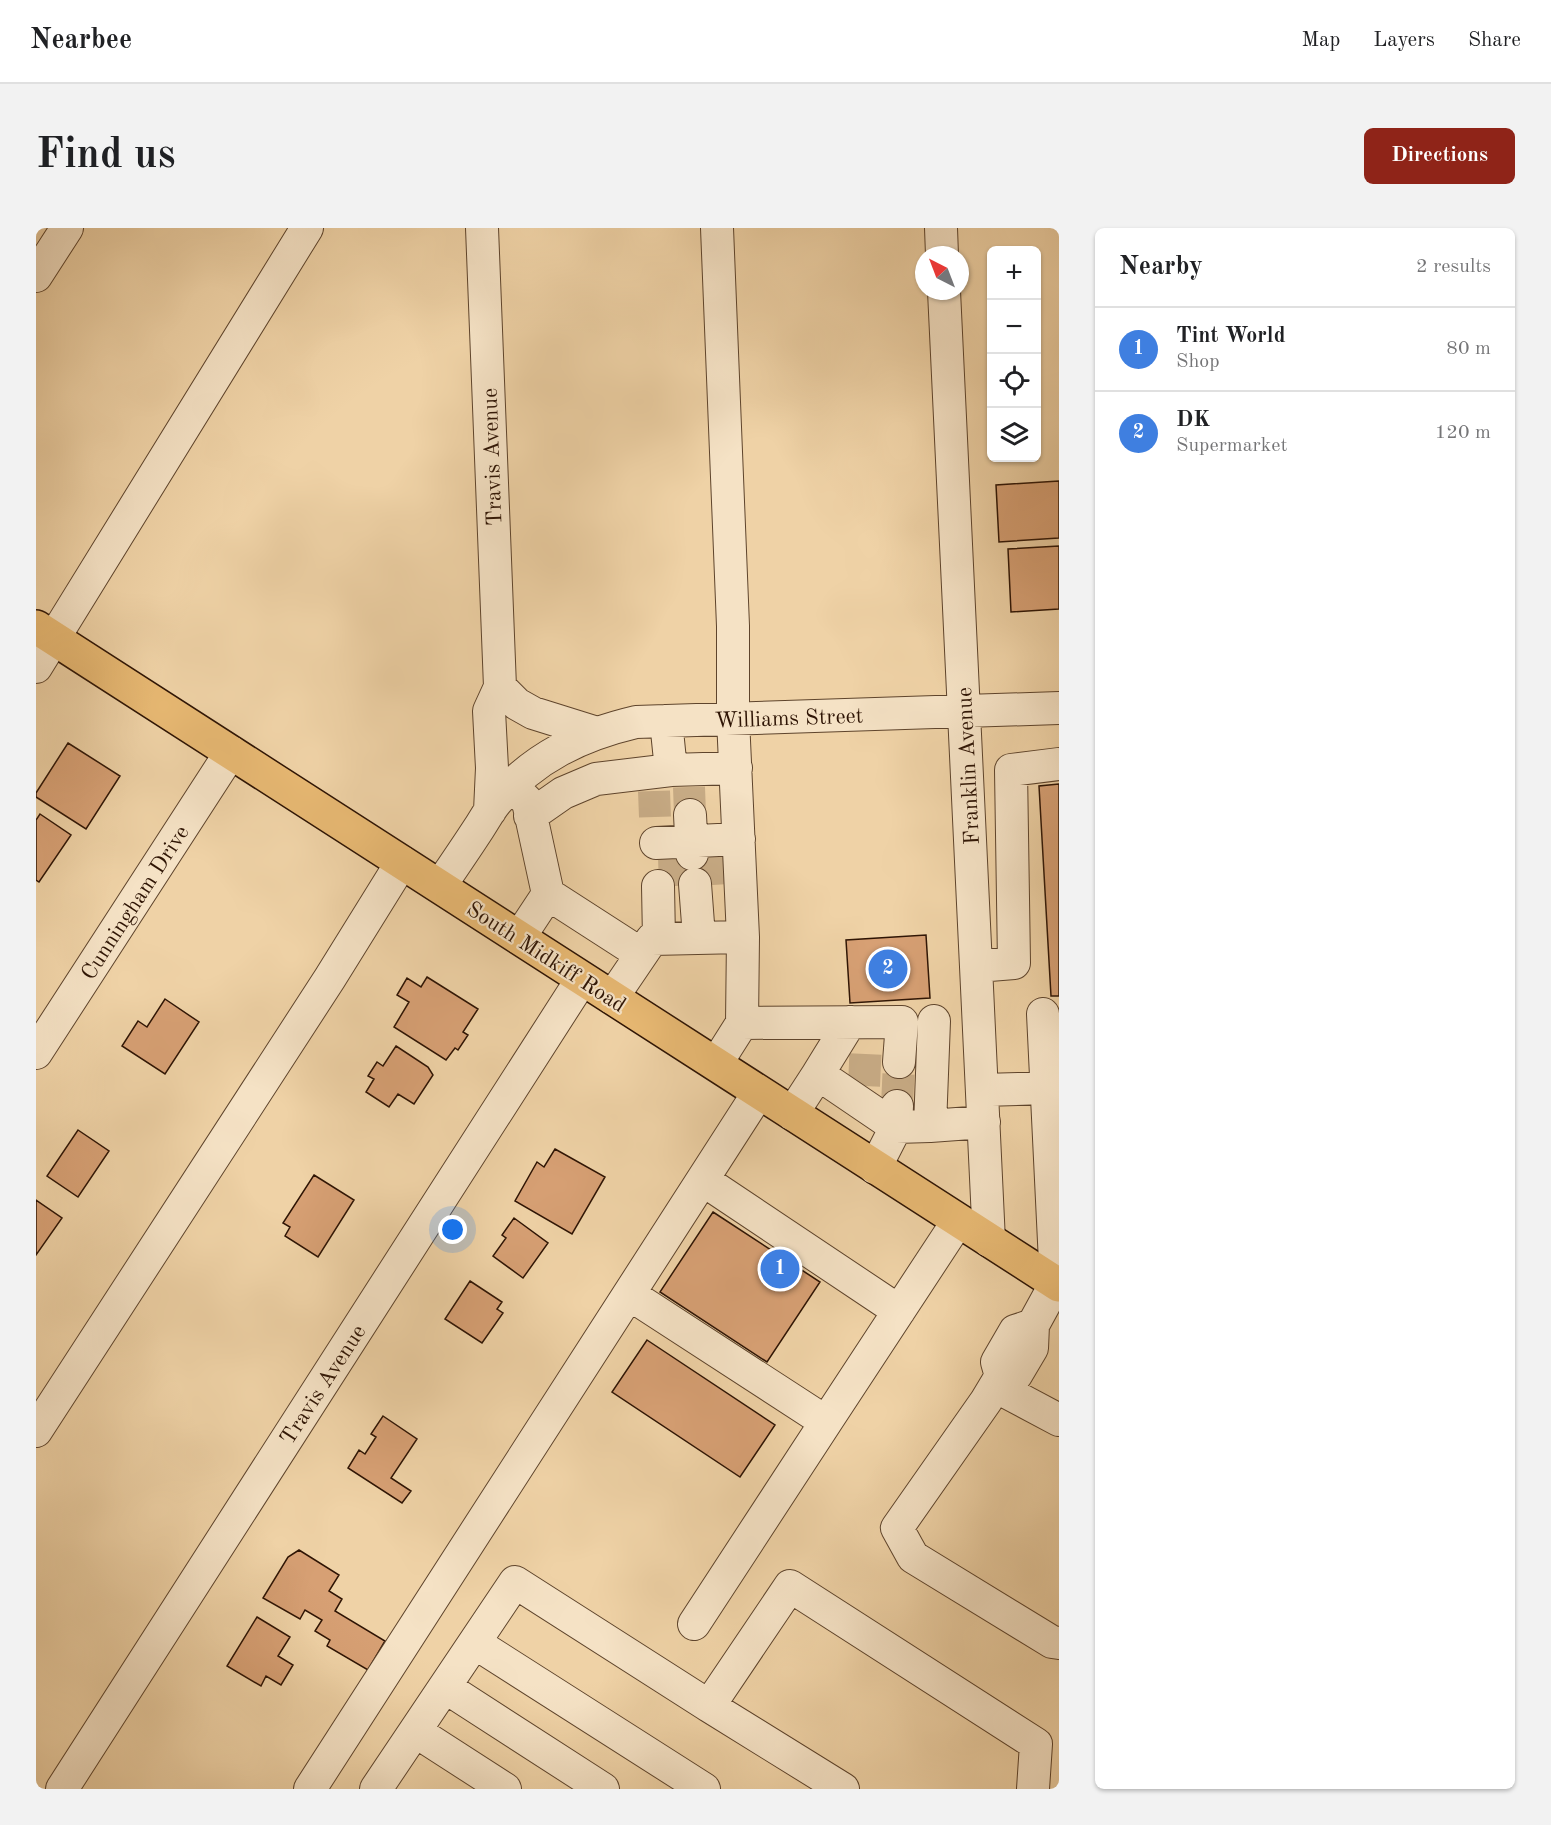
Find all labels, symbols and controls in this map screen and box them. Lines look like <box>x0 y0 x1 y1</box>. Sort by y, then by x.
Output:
text: Nearbee <box>30 27 132 55</box>
text: Map <box>1301 30 1340 51</box>
text: Layers <box>1373 30 1435 51</box>
text: Share <box>1468 30 1521 51</box>
button: Directions <box>1364 128 1515 184</box>
text: Find us <box>36 135 175 177</box>
north arrow <box>915 246 969 300</box>
map controls <box>987 246 1041 462</box>
button: + <box>987 246 1041 300</box>
text: Nearby <box>1119 254 1203 280</box>
text: 2 results <box>1416 257 1491 277</box>
button: − <box>987 300 1041 354</box>
text: Tint World <box>1176 325 1285 347</box>
text: 1 <box>1133 339 1144 359</box>
text: 80 m <box>1446 339 1491 359</box>
text: Shop <box>1176 352 1220 372</box>
button: locate <box>987 354 1041 408</box>
street label: Travis Avenue <box>480 388 506 526</box>
button: layers <box>987 408 1041 462</box>
text: DK <box>1176 409 1210 431</box>
text: 2 <box>1133 423 1144 443</box>
text: 120 m <box>1435 423 1491 443</box>
text: Supermarket <box>1176 436 1287 456</box>
street label: Franklin Avenue <box>954 686 984 845</box>
street label: Williams Street <box>714 705 864 733</box>
street label: Cunningham Drive <box>78 822 194 984</box>
street label: South Midkiff Road <box>462 898 630 1017</box>
pin: 2 <box>868 946 908 992</box>
your location <box>438 1215 467 1244</box>
pin: 1 <box>760 1246 800 1292</box>
street label: Travis Avenue <box>277 1321 371 1449</box>

